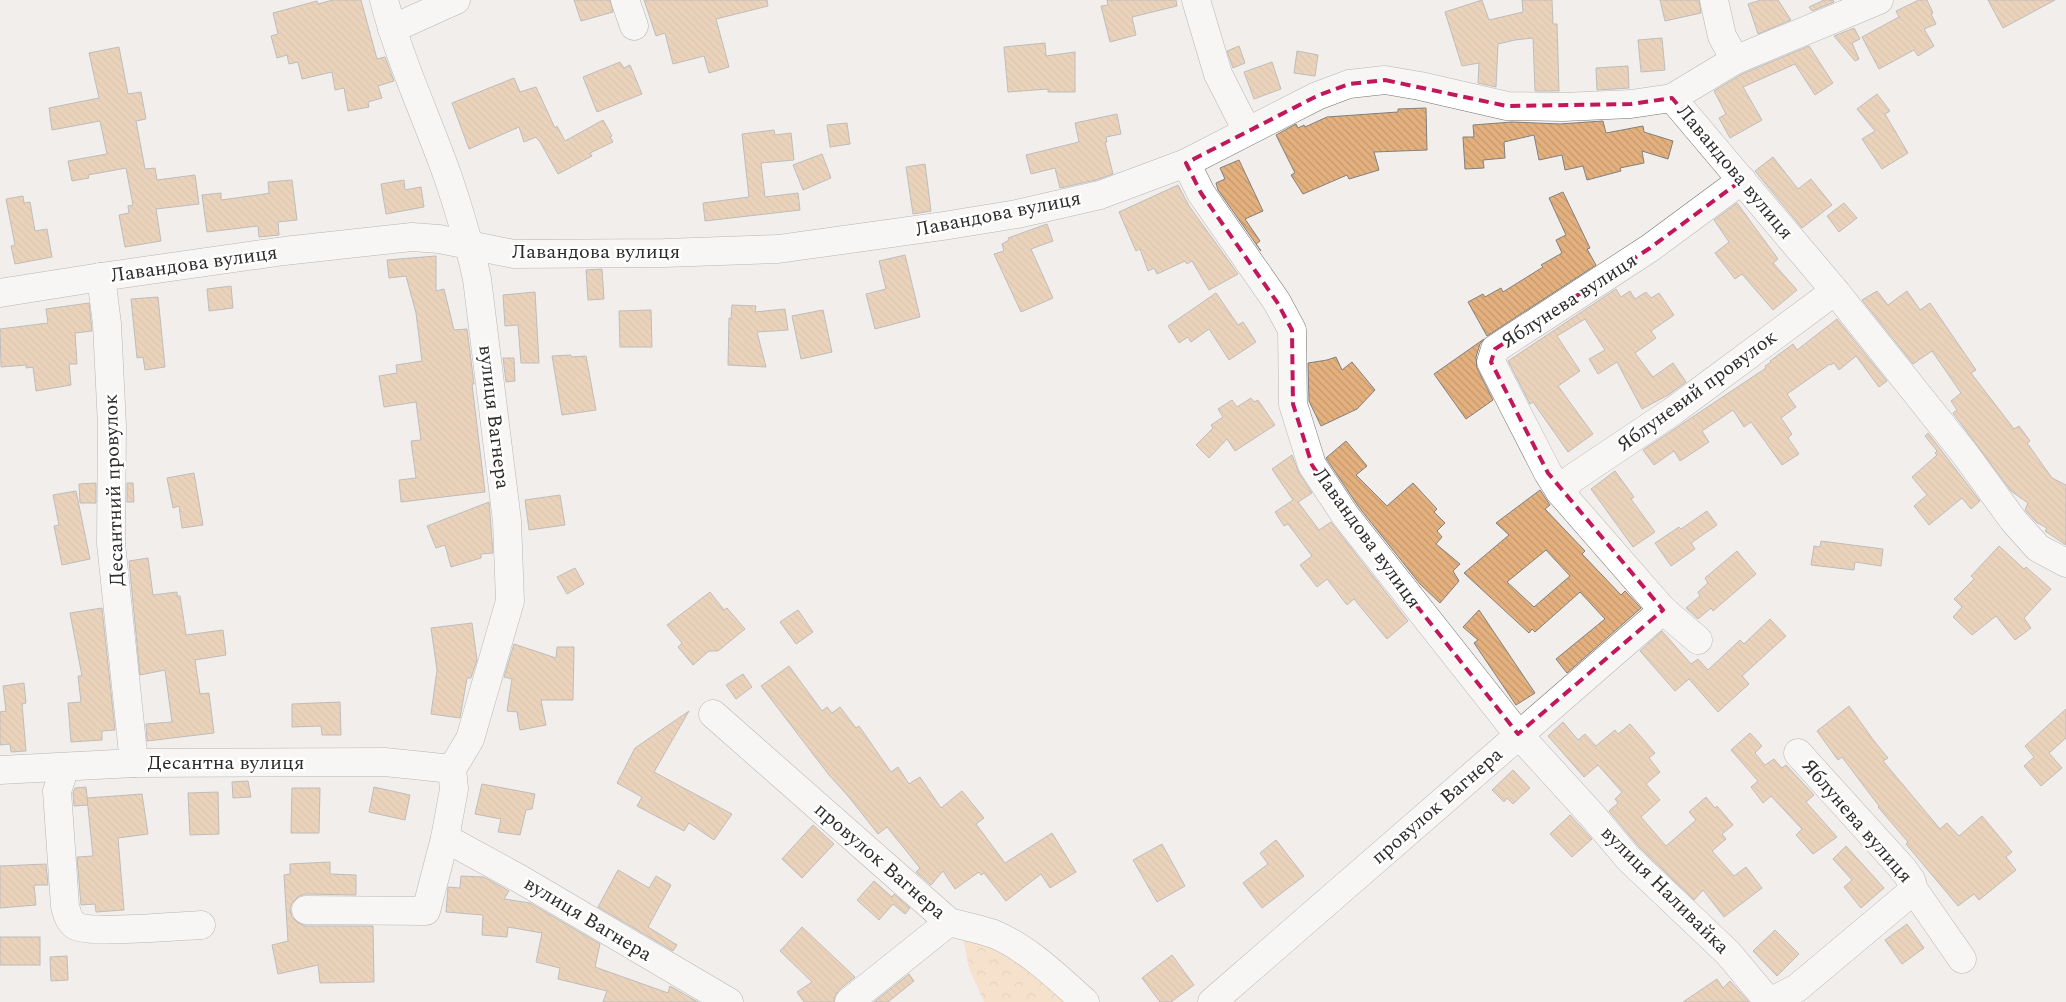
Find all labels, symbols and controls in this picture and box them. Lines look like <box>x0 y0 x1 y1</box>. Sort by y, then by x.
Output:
street label: Лавандова вулиця <box>1669 98 1801 246</box>
street label: Лавандова вулиця <box>912 183 1084 245</box>
street label: Лавандова вулиця <box>109 237 279 291</box>
street label: Лавандова вулиця <box>512 237 680 267</box>
street label: Яблунева вулиця <box>1495 246 1643 356</box>
street label: Яблуневий провулок <box>1610 322 1784 460</box>
street label: вулиця Вагнера <box>470 343 518 491</box>
street label: Десантний провулок <box>96 393 132 587</box>
street label: Лавандова вулиця <box>1305 461 1429 615</box>
street label: провулок Вагнера <box>1364 740 1510 872</box>
street label: Десантна вулиця <box>148 748 304 778</box>
street label: Яблунева вулиця <box>1794 752 1920 890</box>
street label: провулок Вагнера <box>807 795 953 927</box>
street label: вулиця Наливайка <box>1594 819 1737 962</box>
street label: вулиця Вагнера <box>518 869 658 969</box>

